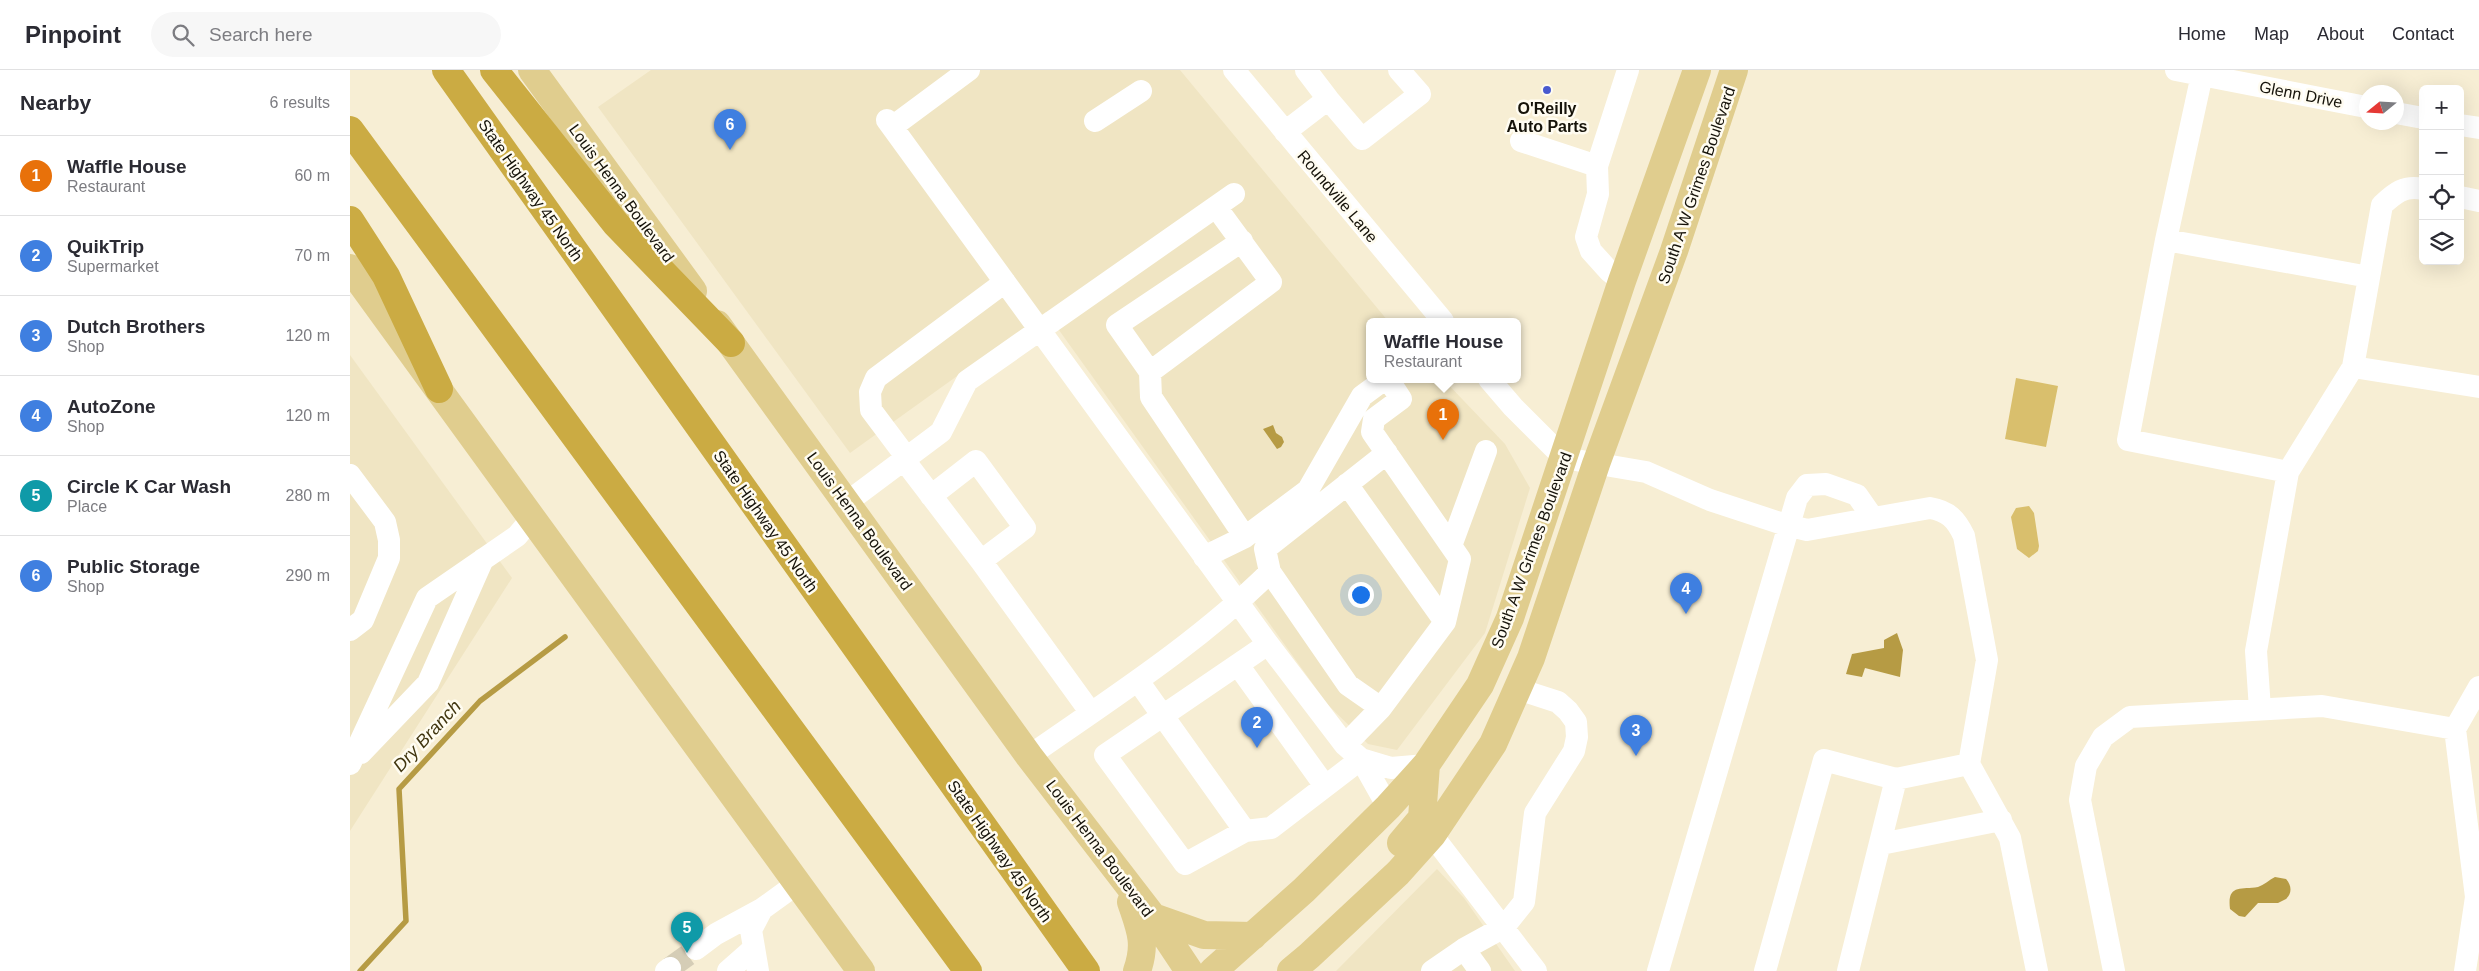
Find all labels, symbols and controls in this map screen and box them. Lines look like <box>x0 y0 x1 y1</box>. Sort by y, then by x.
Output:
search box <box>151 12 501 57</box>
text: Pinpoint <box>25 21 121 48</box>
icon: search <box>169 21 197 49</box>
text: Search here <box>209 24 313 45</box>
text: Home <box>2178 24 2226 44</box>
text: Map <box>2254 24 2289 44</box>
text: About <box>2317 24 2364 44</box>
text: Contact <box>2392 24 2454 44</box>
street label: Glenn Drive <box>2258 78 2344 111</box>
marker: O'Reilly Auto Parts <box>1541 84 1553 96</box>
street label: South A W Grimes Boulevard <box>1655 84 1738 286</box>
north arrow <box>2359 85 2404 130</box>
map controls <box>2419 85 2464 265</box>
button: + <box>2419 85 2464 130</box>
text: Nearby <box>20 91 91 114</box>
text: 6 results <box>270 94 330 111</box>
place label: O'Reilly Auto Parts <box>1507 100 1588 135</box>
pin: 6 <box>714 109 746 150</box>
street label: State Highway 45 North <box>475 116 586 264</box>
street label: Louis Henna Boulevard <box>566 121 677 266</box>
button: − <box>2419 130 2464 175</box>
street label: Roundville Lane <box>1294 147 1381 246</box>
text: Waffle House <box>67 156 187 177</box>
text: 1 <box>32 167 40 184</box>
text: 60 m <box>294 167 330 184</box>
button: locate <box>2419 175 2464 220</box>
text: Restaurant <box>67 178 145 195</box>
button: layers <box>2419 220 2464 265</box>
text: QuikTrip <box>67 236 144 257</box>
text: 2 <box>32 247 40 264</box>
text: 70 m <box>294 247 330 264</box>
text: Supermarket <box>67 258 159 275</box>
text: Dutch Brothers <box>67 316 205 337</box>
popup <box>1366 318 1521 383</box>
text: 3 <box>32 327 40 344</box>
text: 120 m <box>286 327 330 344</box>
text: Waffle House <box>1384 331 1503 352</box>
text: Shop <box>67 338 104 355</box>
text: Restaurant <box>1384 353 1462 370</box>
text: AutoZone <box>67 396 156 417</box>
pin: 1 <box>1427 399 1459 440</box>
text: 4 <box>32 407 40 424</box>
text: 120 m <box>286 407 330 424</box>
text: Shop <box>67 418 104 435</box>
street label: State Highway 45 North <box>710 447 821 595</box>
street label: Louis Henna Boulevard <box>804 449 915 594</box>
street label: South A W Grimes Boulevard <box>1488 450 1575 650</box>
text: Circle K Car Wash <box>67 476 231 497</box>
text: 5 <box>32 487 40 504</box>
text: 280 m <box>286 487 330 504</box>
text: Place <box>67 498 107 515</box>
text: Public Storage <box>67 556 200 577</box>
text: 6 <box>32 567 40 584</box>
text: 290 m <box>286 567 330 584</box>
pin: 4 <box>1670 573 1702 614</box>
text: Shop <box>67 578 104 595</box>
your location <box>1348 582 1374 608</box>
water label: Dry Branch <box>389 696 465 776</box>
pin: 2 <box>1241 707 1273 748</box>
pin: 3 <box>1620 715 1652 756</box>
street label: State Highway 45 North <box>944 777 1055 925</box>
street label: Louis Henna Boulevard <box>1043 777 1156 920</box>
pin: 5 <box>671 912 703 953</box>

